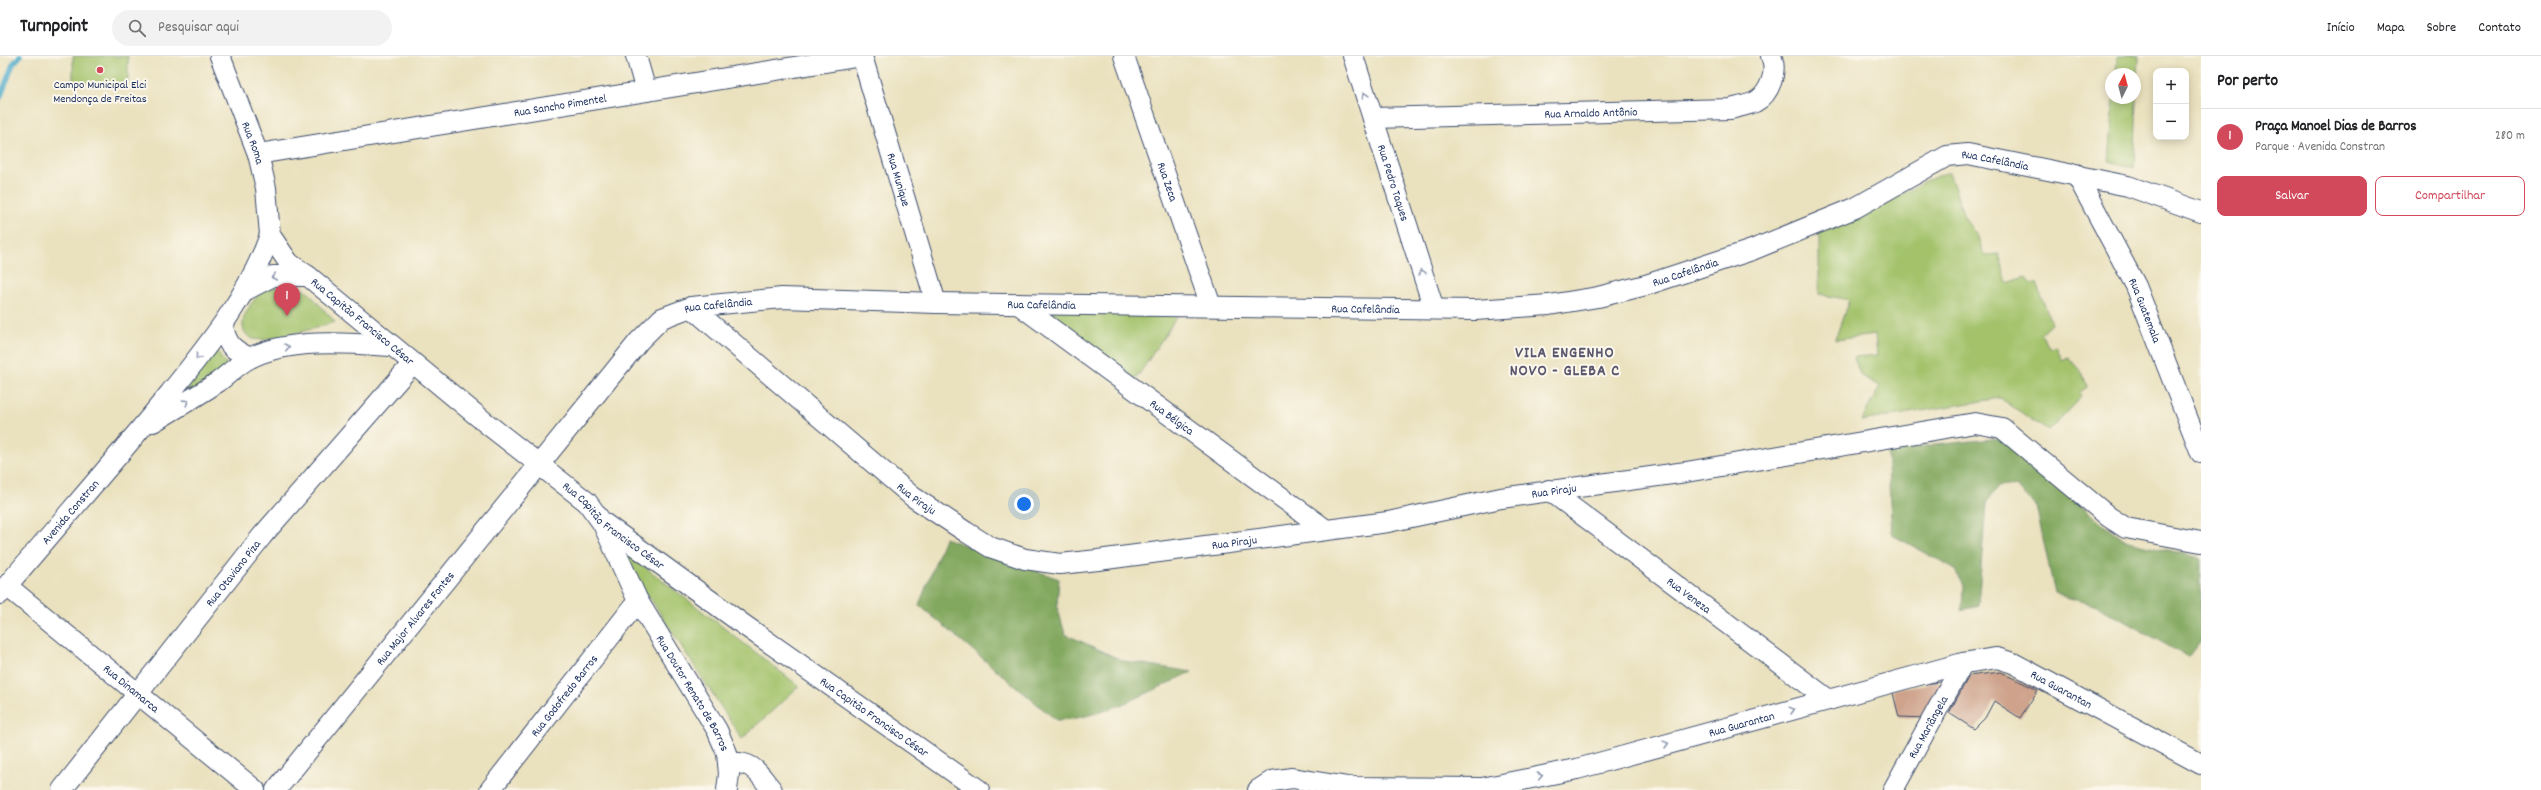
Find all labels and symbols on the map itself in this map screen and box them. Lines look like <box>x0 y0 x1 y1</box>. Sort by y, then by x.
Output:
marker: Campo Municipal Elci Mendonça de Freitas <box>95 65 105 75</box>
north arrow <box>2105 68 2141 104</box>
place label: Campo Municipal Elci Mendonça de Freitas <box>53 77 147 108</box>
street label: Rua Sancho Pimentel <box>513 91 608 122</box>
one-way arrow <box>1361 92 1370 99</box>
street label: Rua Arnaldo Antônio <box>1544 104 1638 124</box>
street label: Rua Roma <box>236 119 267 167</box>
street label: Rua Pedro Taques <box>1372 143 1412 224</box>
street label: Rua Cafelândia <box>1961 147 2030 176</box>
street label: Rua Munique <box>882 151 914 209</box>
street label: Rua Zeca <box>1152 160 1181 204</box>
street label: Rua Cafelândia <box>1650 255 1721 292</box>
one-way arrow <box>1418 269 1427 276</box>
one-way arrow <box>271 272 277 281</box>
street label: Rua Capitão Francisco César <box>306 275 418 370</box>
street label: Rua Guatemala <box>2123 275 2164 346</box>
pin: 1 <box>274 283 300 316</box>
street label: Rua Cafelândia <box>682 294 753 319</box>
street label: Rua Cafelândia <box>1007 297 1076 315</box>
street label: Rua Cafelândia <box>1331 301 1400 319</box>
district label: VILA ENGENHO NOVO - GLEBA C <box>1510 342 1620 383</box>
one-way arrow <box>284 344 290 352</box>
one-way arrow <box>196 353 203 360</box>
street label: Rua Bélgica <box>1146 396 1197 440</box>
one-way arrow <box>182 400 189 407</box>
street label: Avenida Constran <box>38 476 104 549</box>
street label: Rua Capitão Francisco César <box>558 479 668 575</box>
street label: Rua Piraju <box>892 479 939 520</box>
street label: Rua Piraju <box>1530 480 1578 504</box>
your location <box>1014 494 1034 514</box>
street label: Rua Piraju <box>1211 532 1258 555</box>
street label: Rua Otaviano Piza <box>202 537 266 611</box>
street label: Rua Major Alvares Fontes <box>373 568 459 670</box>
street label: Rua Veneza <box>1662 574 1714 619</box>
street label: Rua Doutor Renato de Barros <box>651 632 732 754</box>
street label: Rua Godofredo Barros <box>528 652 603 741</box>
street label: Rua Dinamarca <box>99 661 162 718</box>
street label: Rua Guarantan <box>2027 667 2095 714</box>
street label: Rua Capitão Francisco César <box>816 674 932 762</box>
street label: Rua Mariângela <box>1905 693 1953 762</box>
one-way arrow <box>1788 707 1795 715</box>
street label: Rua Guarantan <box>1707 708 1777 742</box>
one-way arrow <box>1663 741 1669 749</box>
one-way arrow <box>1537 772 1543 781</box>

